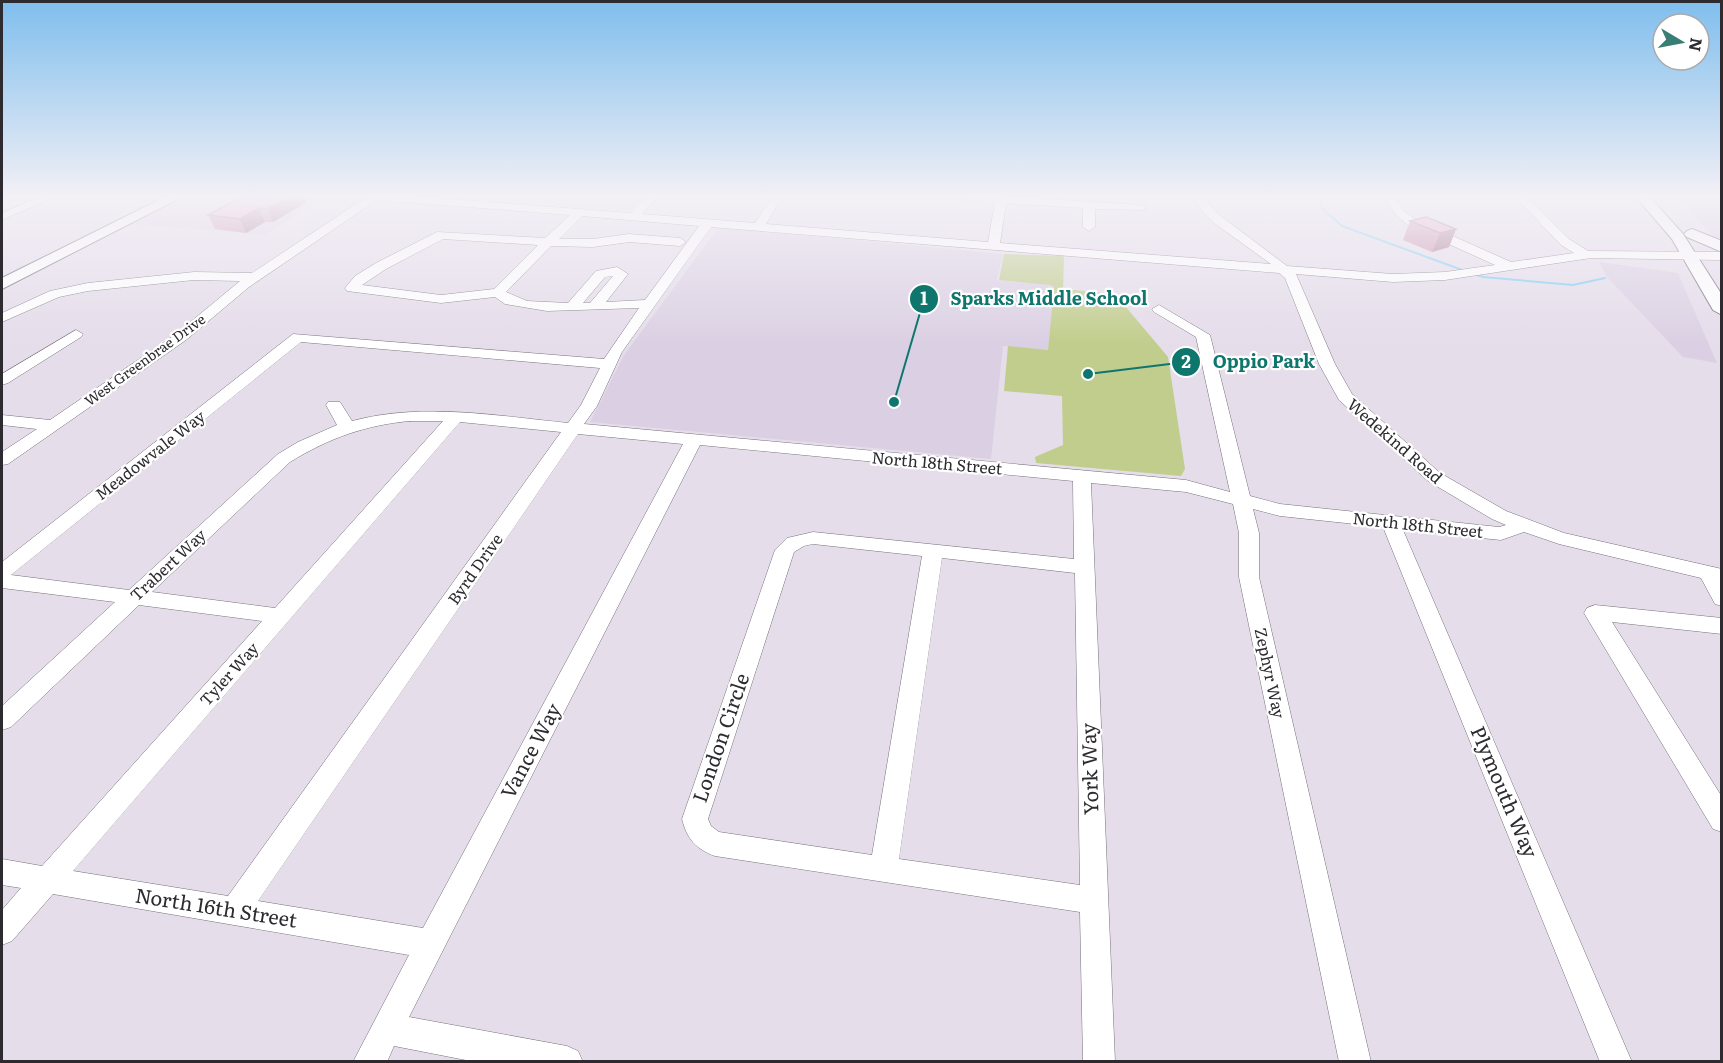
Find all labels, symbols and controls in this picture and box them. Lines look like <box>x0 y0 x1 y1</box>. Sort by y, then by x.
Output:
north arrow <box>1651 12 1711 72</box>
text: N <box>1684 36 1710 53</box>
callout: Sparks Middle School <box>909 281 1160 317</box>
text: 1 <box>920 284 928 311</box>
text: Sparks Middle School <box>950 284 1148 311</box>
street label: West Greenbrae Drive <box>80 308 209 410</box>
callout: Oppio Park <box>1171 344 1327 380</box>
text: 2 <box>1181 347 1191 374</box>
text: Oppio Park <box>1213 347 1316 374</box>
street label: Wedekind Road <box>1343 392 1449 489</box>
street label: Meadowvale Way <box>89 403 210 505</box>
street label: North 18th Street <box>871 444 1004 480</box>
street label: North 18th Street <box>1352 505 1485 543</box>
street label: Trabert Way <box>124 522 211 606</box>
street label: Byrd Drive <box>441 528 507 609</box>
street label: Zephyr Way <box>1250 625 1292 721</box>
street label: Tyler Way <box>193 635 264 711</box>
street label: London Circle <box>683 669 755 806</box>
street label: Vance Way <box>492 697 567 803</box>
street label: Plymouth Way <box>1465 721 1547 862</box>
street label: York Way <box>1071 722 1105 816</box>
street label: North 16th Street <box>133 878 299 934</box>

